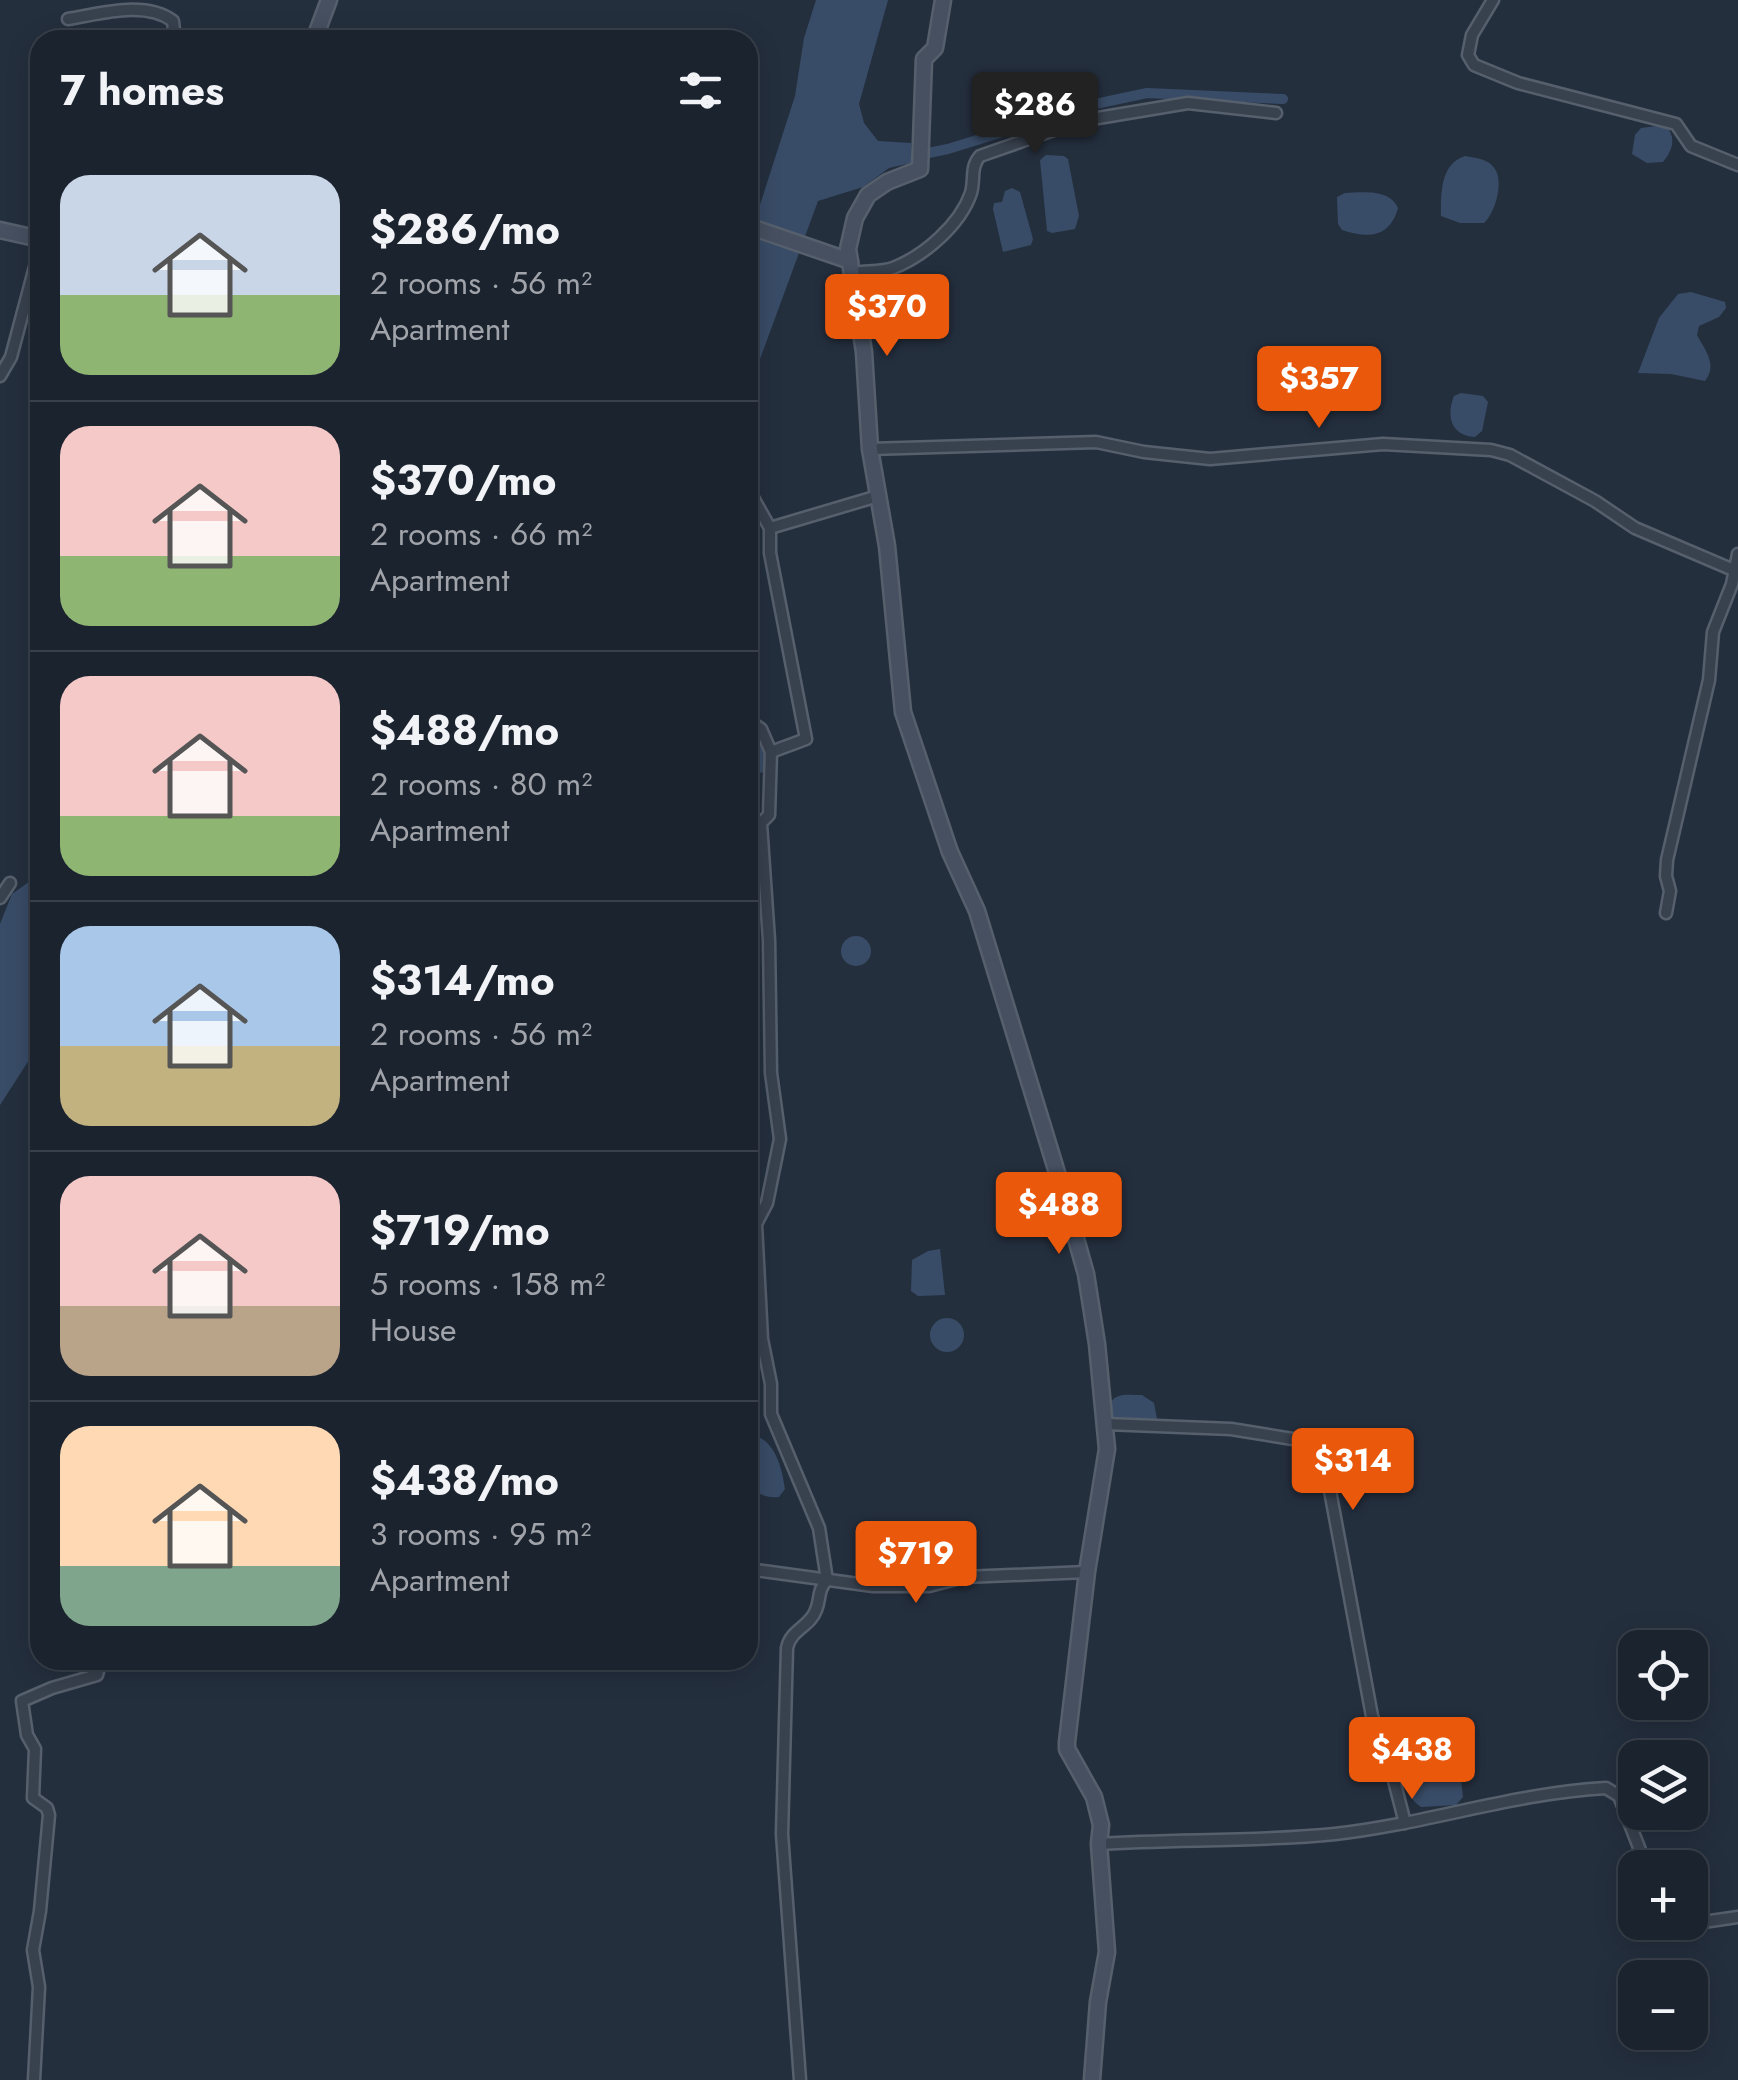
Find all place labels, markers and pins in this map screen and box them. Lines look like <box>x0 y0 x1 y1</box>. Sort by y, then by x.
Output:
pin: $286 <box>976 72 1094 157</box>
pin: $370 <box>828 274 946 359</box>
pin: $357 <box>1260 346 1378 431</box>
pin: $488 <box>1000 1172 1118 1257</box>
pin: $314 <box>1294 1428 1412 1513</box>
pin: $719 <box>857 1521 975 1606</box>
pin: $438 <box>1353 1717 1471 1802</box>

